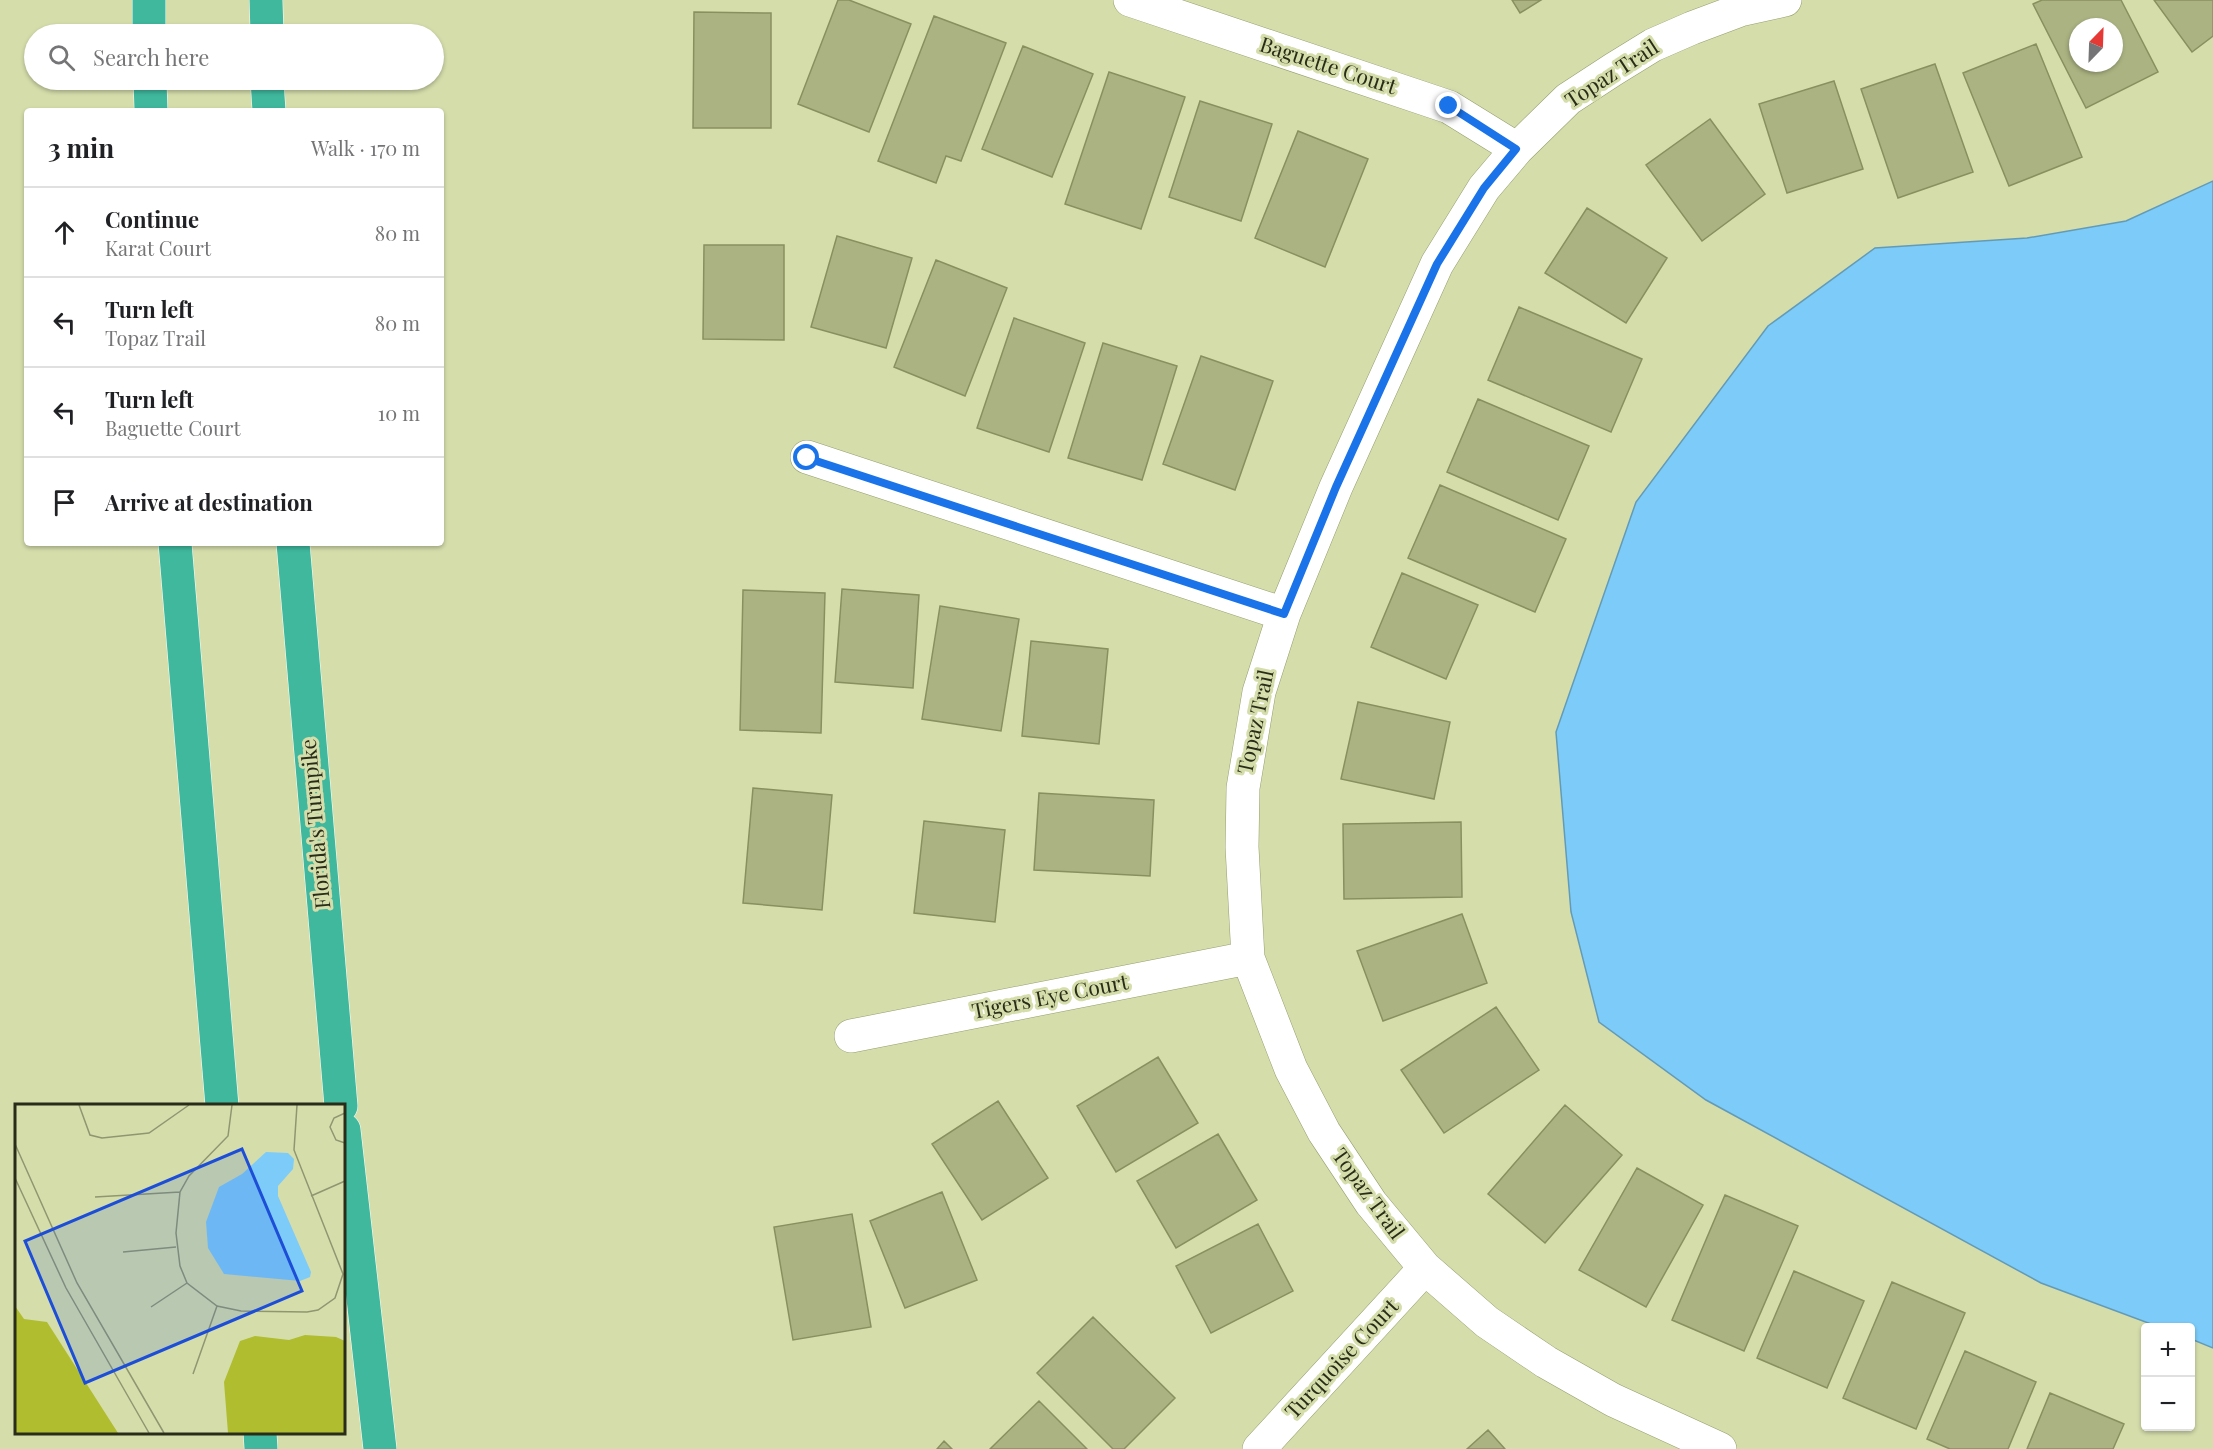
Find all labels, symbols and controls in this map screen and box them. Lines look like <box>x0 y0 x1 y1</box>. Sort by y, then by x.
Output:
north arrow <box>2069 18 2123 72</box>
search box <box>24 24 444 90</box>
street label: Baguette Court <box>1257 29 1401 100</box>
street label: Topaz Trail <box>1559 32 1663 113</box>
icon: search <box>45 41 78 74</box>
text: Search here <box>93 42 209 72</box>
route end <box>1435 92 1461 118</box>
text: 3 min <box>48 130 114 165</box>
text: Walk · 170 m <box>311 134 420 161</box>
text: Continue <box>105 204 199 234</box>
icon: ahead <box>48 216 81 249</box>
text: 80 m <box>375 219 420 246</box>
text: Karat Court <box>105 234 211 261</box>
text: Turn left <box>105 294 194 324</box>
icon: left <box>48 306 81 339</box>
text: 80 m <box>375 309 420 336</box>
text: Topaz Trail <box>105 324 206 351</box>
text: Turn left <box>105 384 194 414</box>
icon: left <box>48 396 81 429</box>
text: 10 m <box>378 399 420 426</box>
text: Baguette Court <box>105 414 241 441</box>
route start <box>793 444 819 470</box>
icon: arrive <box>48 486 81 519</box>
text: Arrive at destination <box>105 487 313 517</box>
street label: Topaz Trail <box>1229 667 1279 776</box>
street label: Florida's Turnpike <box>293 738 335 910</box>
street label: Tigers Eye Court <box>969 966 1131 1024</box>
inset map <box>15 1104 345 1434</box>
street label: Topaz Trail <box>1327 1142 1412 1244</box>
street label: Turquoise Court <box>1278 1291 1404 1424</box>
map controls <box>2141 1323 2195 1431</box>
button: + <box>2141 1323 2195 1377</box>
button: − <box>2141 1377 2195 1431</box>

